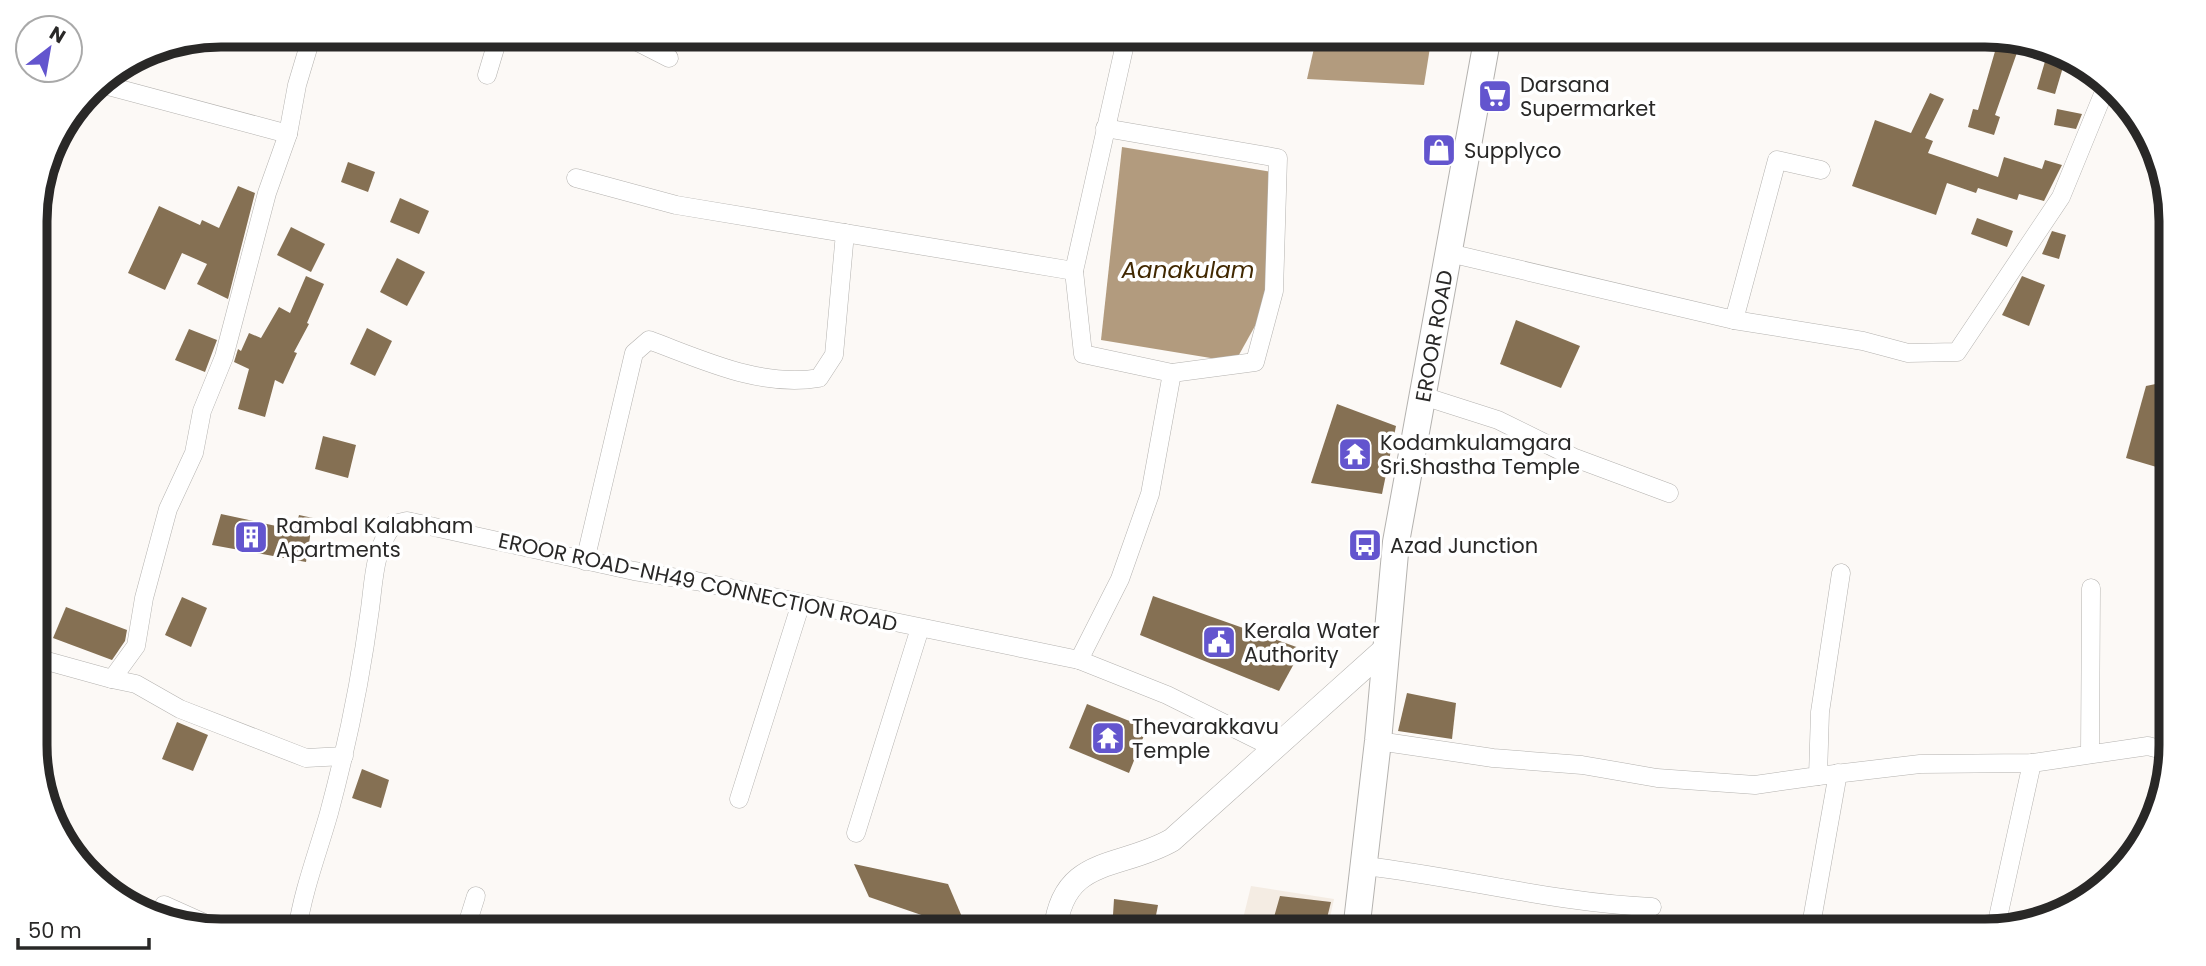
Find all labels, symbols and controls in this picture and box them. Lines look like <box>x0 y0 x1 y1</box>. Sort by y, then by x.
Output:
north arrow <box>14 14 84 84</box>
text: N <box>44 20 71 50</box>
place label: Darsana Supermarket <box>1520 70 1656 123</box>
supermarket icon: Darsana Supermarket <box>1476 77 1514 115</box>
shop icon: Supplyco <box>1420 131 1458 169</box>
place label: Supplyco <box>1464 136 1561 165</box>
water label: Aanakulam <box>1121 254 1254 286</box>
street label: EROOR ROAD <box>1408 268 1460 404</box>
place label: Kodamkulamgara Sri.Shastha Temple <box>1380 428 1580 481</box>
temple icon: Kodamkulamgara Sri.Shastha Temple <box>1336 435 1374 473</box>
place label: Rambal Kalabham Apartments <box>276 511 473 564</box>
building icon: Rambal Kalabham Apartments <box>232 518 270 556</box>
street label: EROOR ROAD-NH49 CONNECTION ROAD <box>496 526 900 638</box>
bus stop icon: Azad Junction <box>1346 526 1384 564</box>
place label: Azad Junction <box>1390 531 1538 560</box>
place label: Kerala Water Authority <box>1244 616 1380 669</box>
public building icon: Kerala Water Authority <box>1200 623 1238 661</box>
place label: Thevarakkavu Temple <box>1132 712 1279 765</box>
temple icon: Thevarakkavu Temple <box>1089 719 1127 757</box>
scale bar <box>18 906 149 950</box>
text: 50 m <box>28 916 82 945</box>

